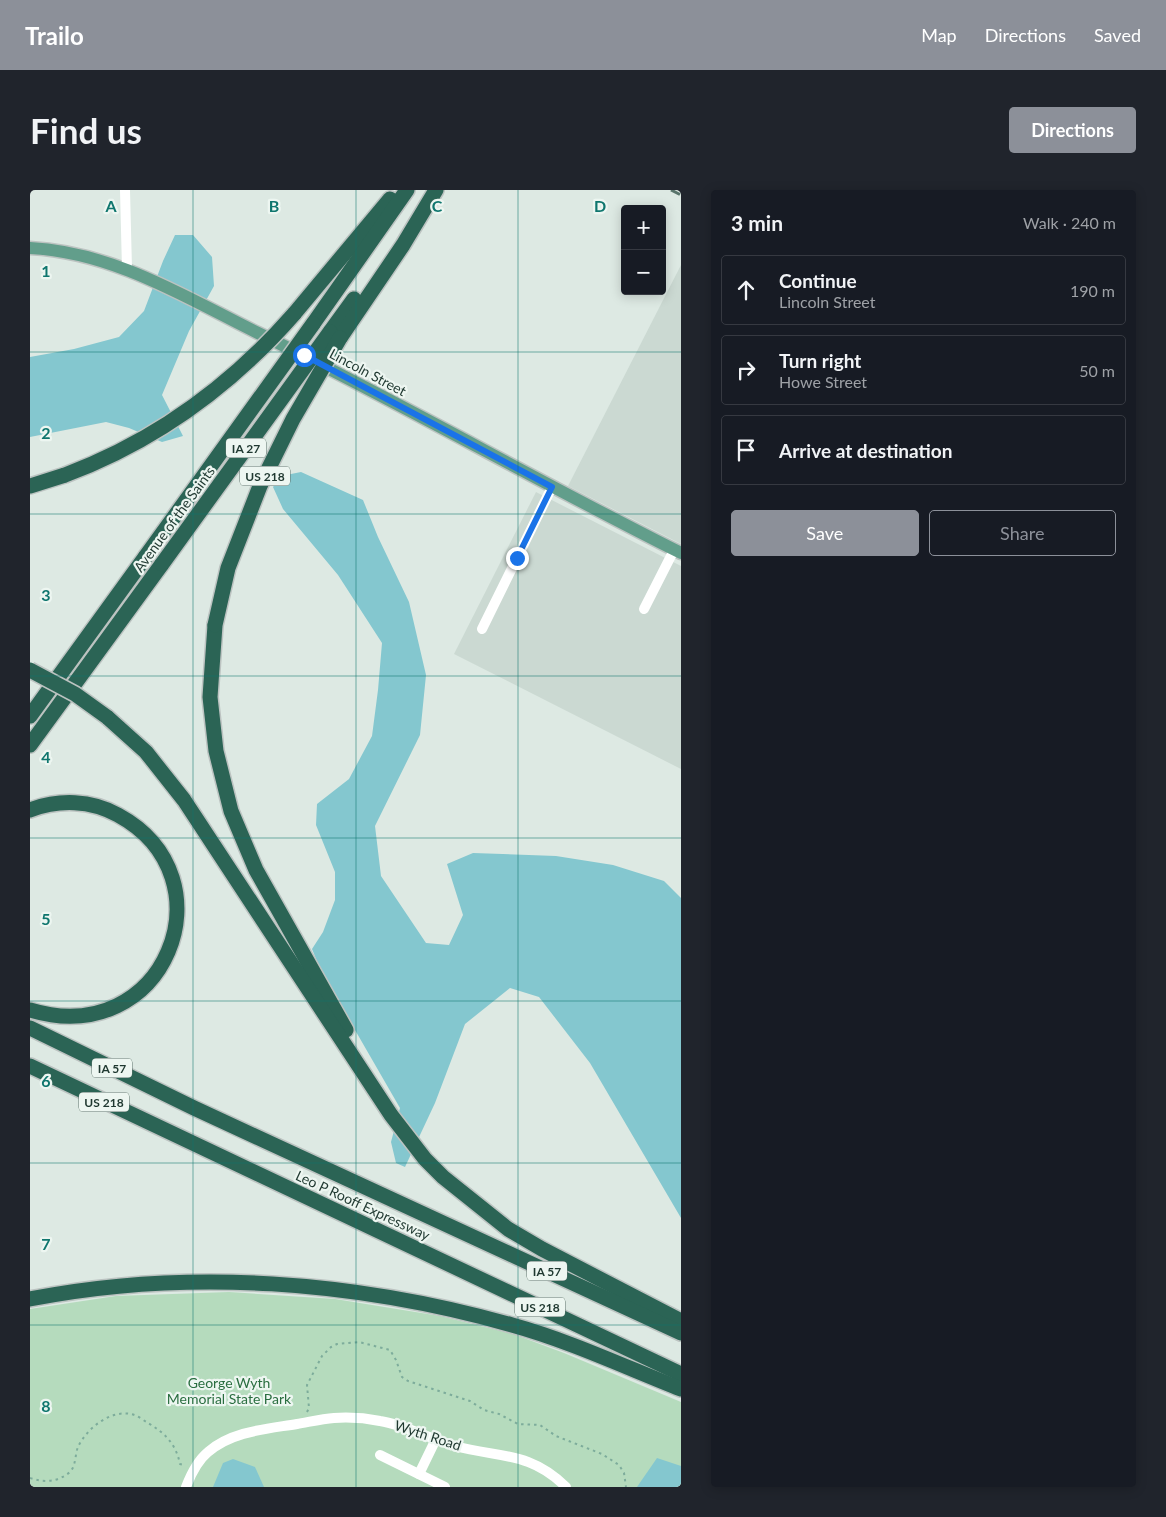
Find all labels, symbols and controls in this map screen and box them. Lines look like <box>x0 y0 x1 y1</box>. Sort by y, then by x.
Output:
text: Trailo <box>25 21 84 50</box>
text: Map <box>921 24 957 46</box>
text: Directions <box>985 24 1066 46</box>
text: Saved <box>1094 24 1141 46</box>
button: Directions <box>1009 107 1136 153</box>
text: Find us <box>30 109 142 151</box>
text: A <box>104 196 117 215</box>
text: B <box>269 196 279 215</box>
text: C <box>432 196 443 215</box>
text: D <box>594 196 606 215</box>
map controls <box>621 205 666 295</box>
button: + <box>621 205 666 250</box>
text: 3 min <box>731 210 783 235</box>
text: Walk · 240 m <box>1023 213 1116 232</box>
button: − <box>621 250 666 295</box>
text: 1 <box>41 261 51 280</box>
text: Continue <box>779 269 857 292</box>
icon: ahead <box>732 276 760 304</box>
text: 190 m <box>1070 281 1115 300</box>
text: Lincoln Street <box>779 292 875 311</box>
route start <box>293 344 316 367</box>
street label: Lincoln Street <box>327 345 409 399</box>
text: Turn right <box>779 349 861 372</box>
icon: right <box>732 356 760 384</box>
text: 50 m <box>1079 361 1115 380</box>
text: Howe Street <box>779 372 867 391</box>
text: 2 <box>41 423 51 442</box>
icon: arrive <box>732 436 760 464</box>
road number: IA 27 <box>226 438 266 458</box>
text: Arrive at destination <box>779 439 952 462</box>
street label: Avenue of the Saints <box>130 463 218 575</box>
road number: US 218 <box>240 466 290 486</box>
button: Save <box>731 510 919 556</box>
button: Share <box>929 510 1116 556</box>
route end <box>506 547 529 570</box>
text: 3 <box>41 585 51 604</box>
text: 4 <box>41 747 51 766</box>
text: 5 <box>41 909 51 928</box>
road number: IA 57 <box>92 1058 132 1078</box>
text: 6 <box>41 1071 51 1090</box>
road number: US 218 <box>79 1092 129 1112</box>
street label: Leo P Rooff Expressway <box>293 1166 433 1244</box>
text: 7 <box>41 1234 51 1253</box>
road number: IA 57 <box>527 1262 567 1280</box>
road number: US 218 <box>515 1298 565 1316</box>
park label: George Wyth Memorial State Park <box>167 1374 292 1407</box>
text: 8 <box>41 1396 51 1415</box>
street label: Wyth Road <box>393 1416 463 1454</box>

